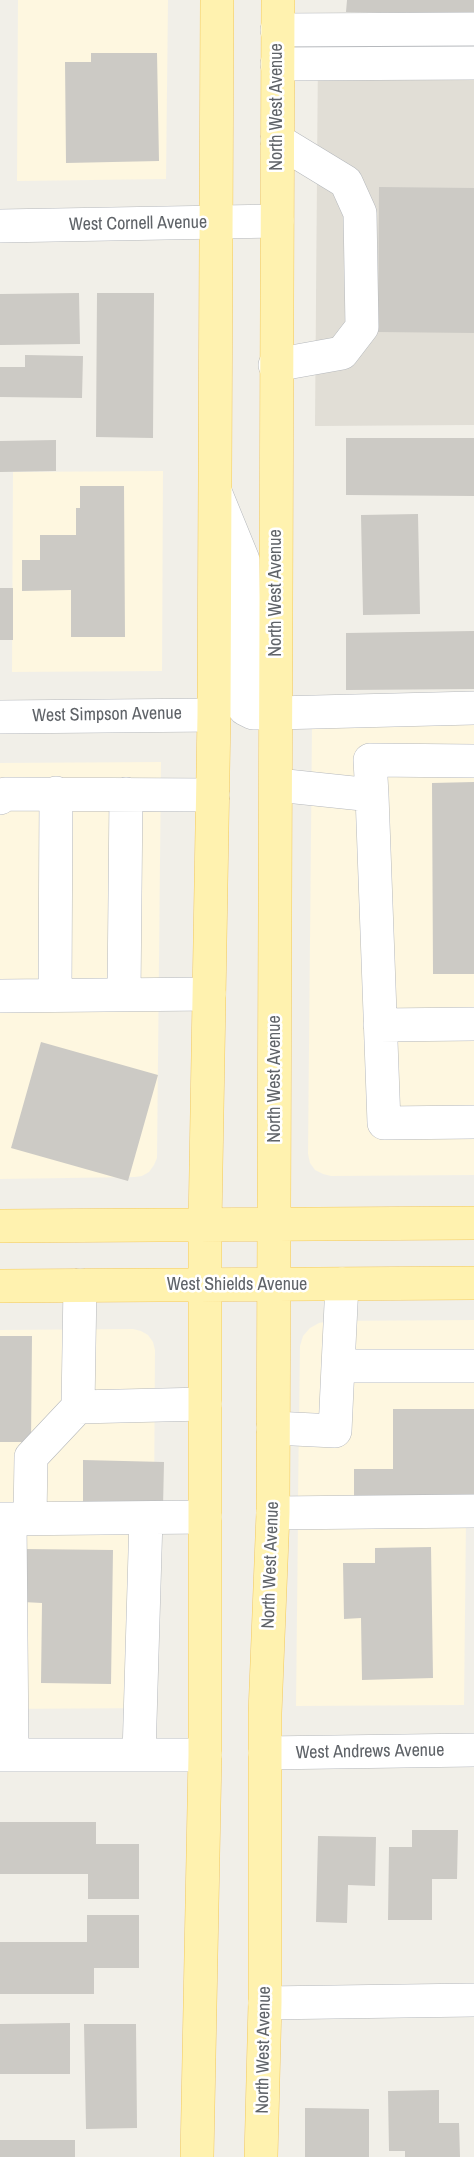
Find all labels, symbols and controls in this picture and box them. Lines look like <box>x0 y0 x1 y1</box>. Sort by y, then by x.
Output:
street label: North West Avenue <box>266 43 288 171</box>
street label: West Cornell Avenue <box>69 212 207 236</box>
street label: North West Avenue <box>265 529 287 657</box>
street label: West Simpson Avenue <box>32 703 182 727</box>
street label: North West Avenue <box>264 1015 286 1143</box>
street label: West Shields Avenue <box>167 1274 307 1296</box>
street label: North West Avenue <box>258 1501 284 1629</box>
street label: West Andrews Avenue <box>295 1740 445 1764</box>
street label: North West Avenue <box>252 1986 276 2114</box>

